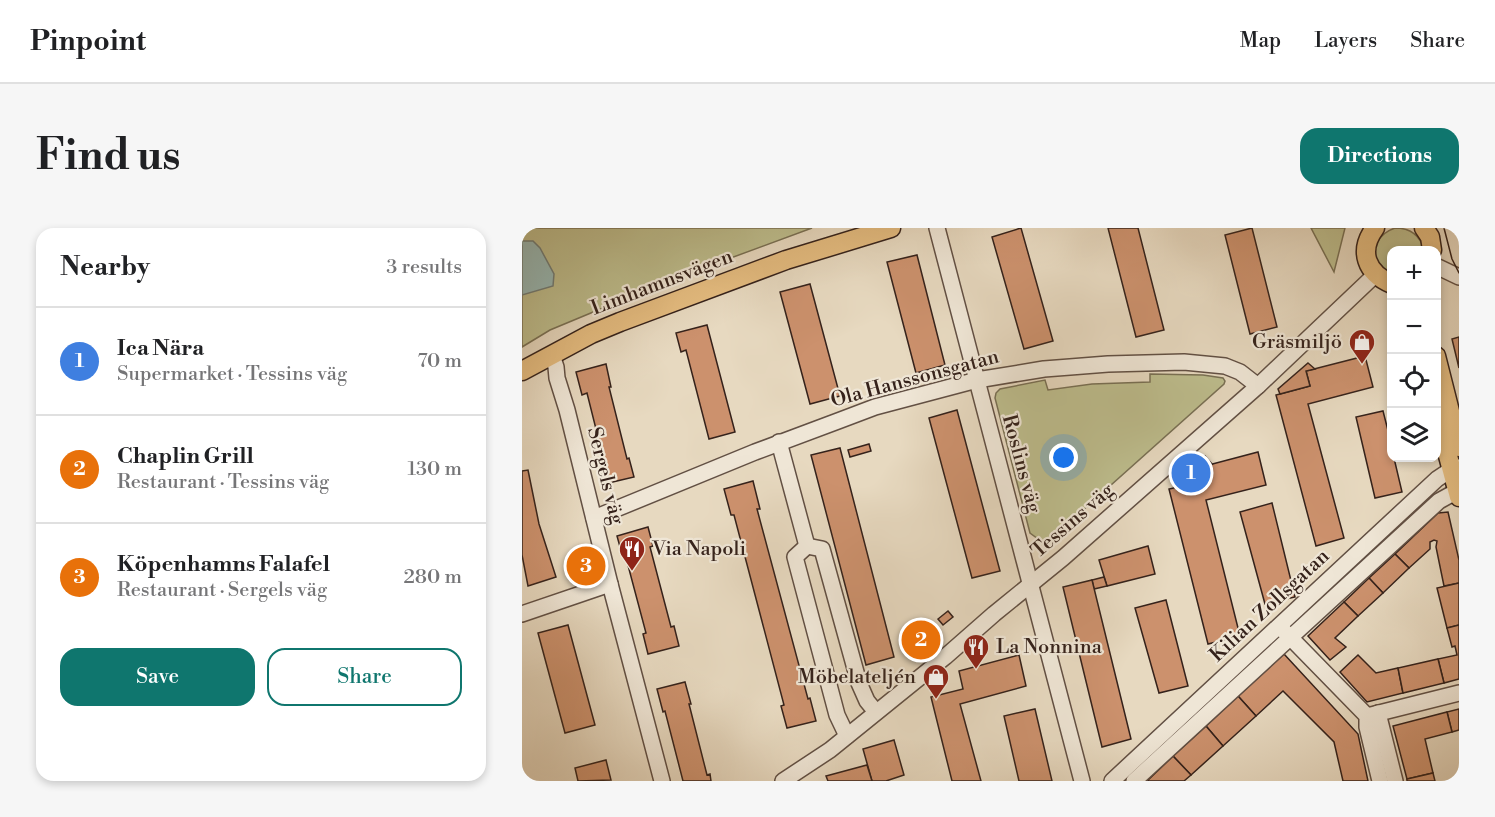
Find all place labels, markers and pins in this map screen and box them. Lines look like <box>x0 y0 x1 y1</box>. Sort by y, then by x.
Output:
shop icon: Gräsmiljö <box>1347 327 1377 365</box>
place label: Gräsmiljö <box>1252 330 1342 355</box>
pin: 1 <box>1172 450 1210 496</box>
restaurant icon: Via Napoli <box>617 534 647 572</box>
place label: Via Napoli <box>651 537 746 562</box>
pin: 3 <box>566 544 606 588</box>
pin: 2 <box>902 618 940 662</box>
restaurant icon: La Nonnina <box>961 632 991 670</box>
place label: La Nonnina <box>996 635 1103 660</box>
shop icon: Möbelateljén <box>921 662 951 700</box>
place label: Möbelateljén <box>798 665 916 690</box>

